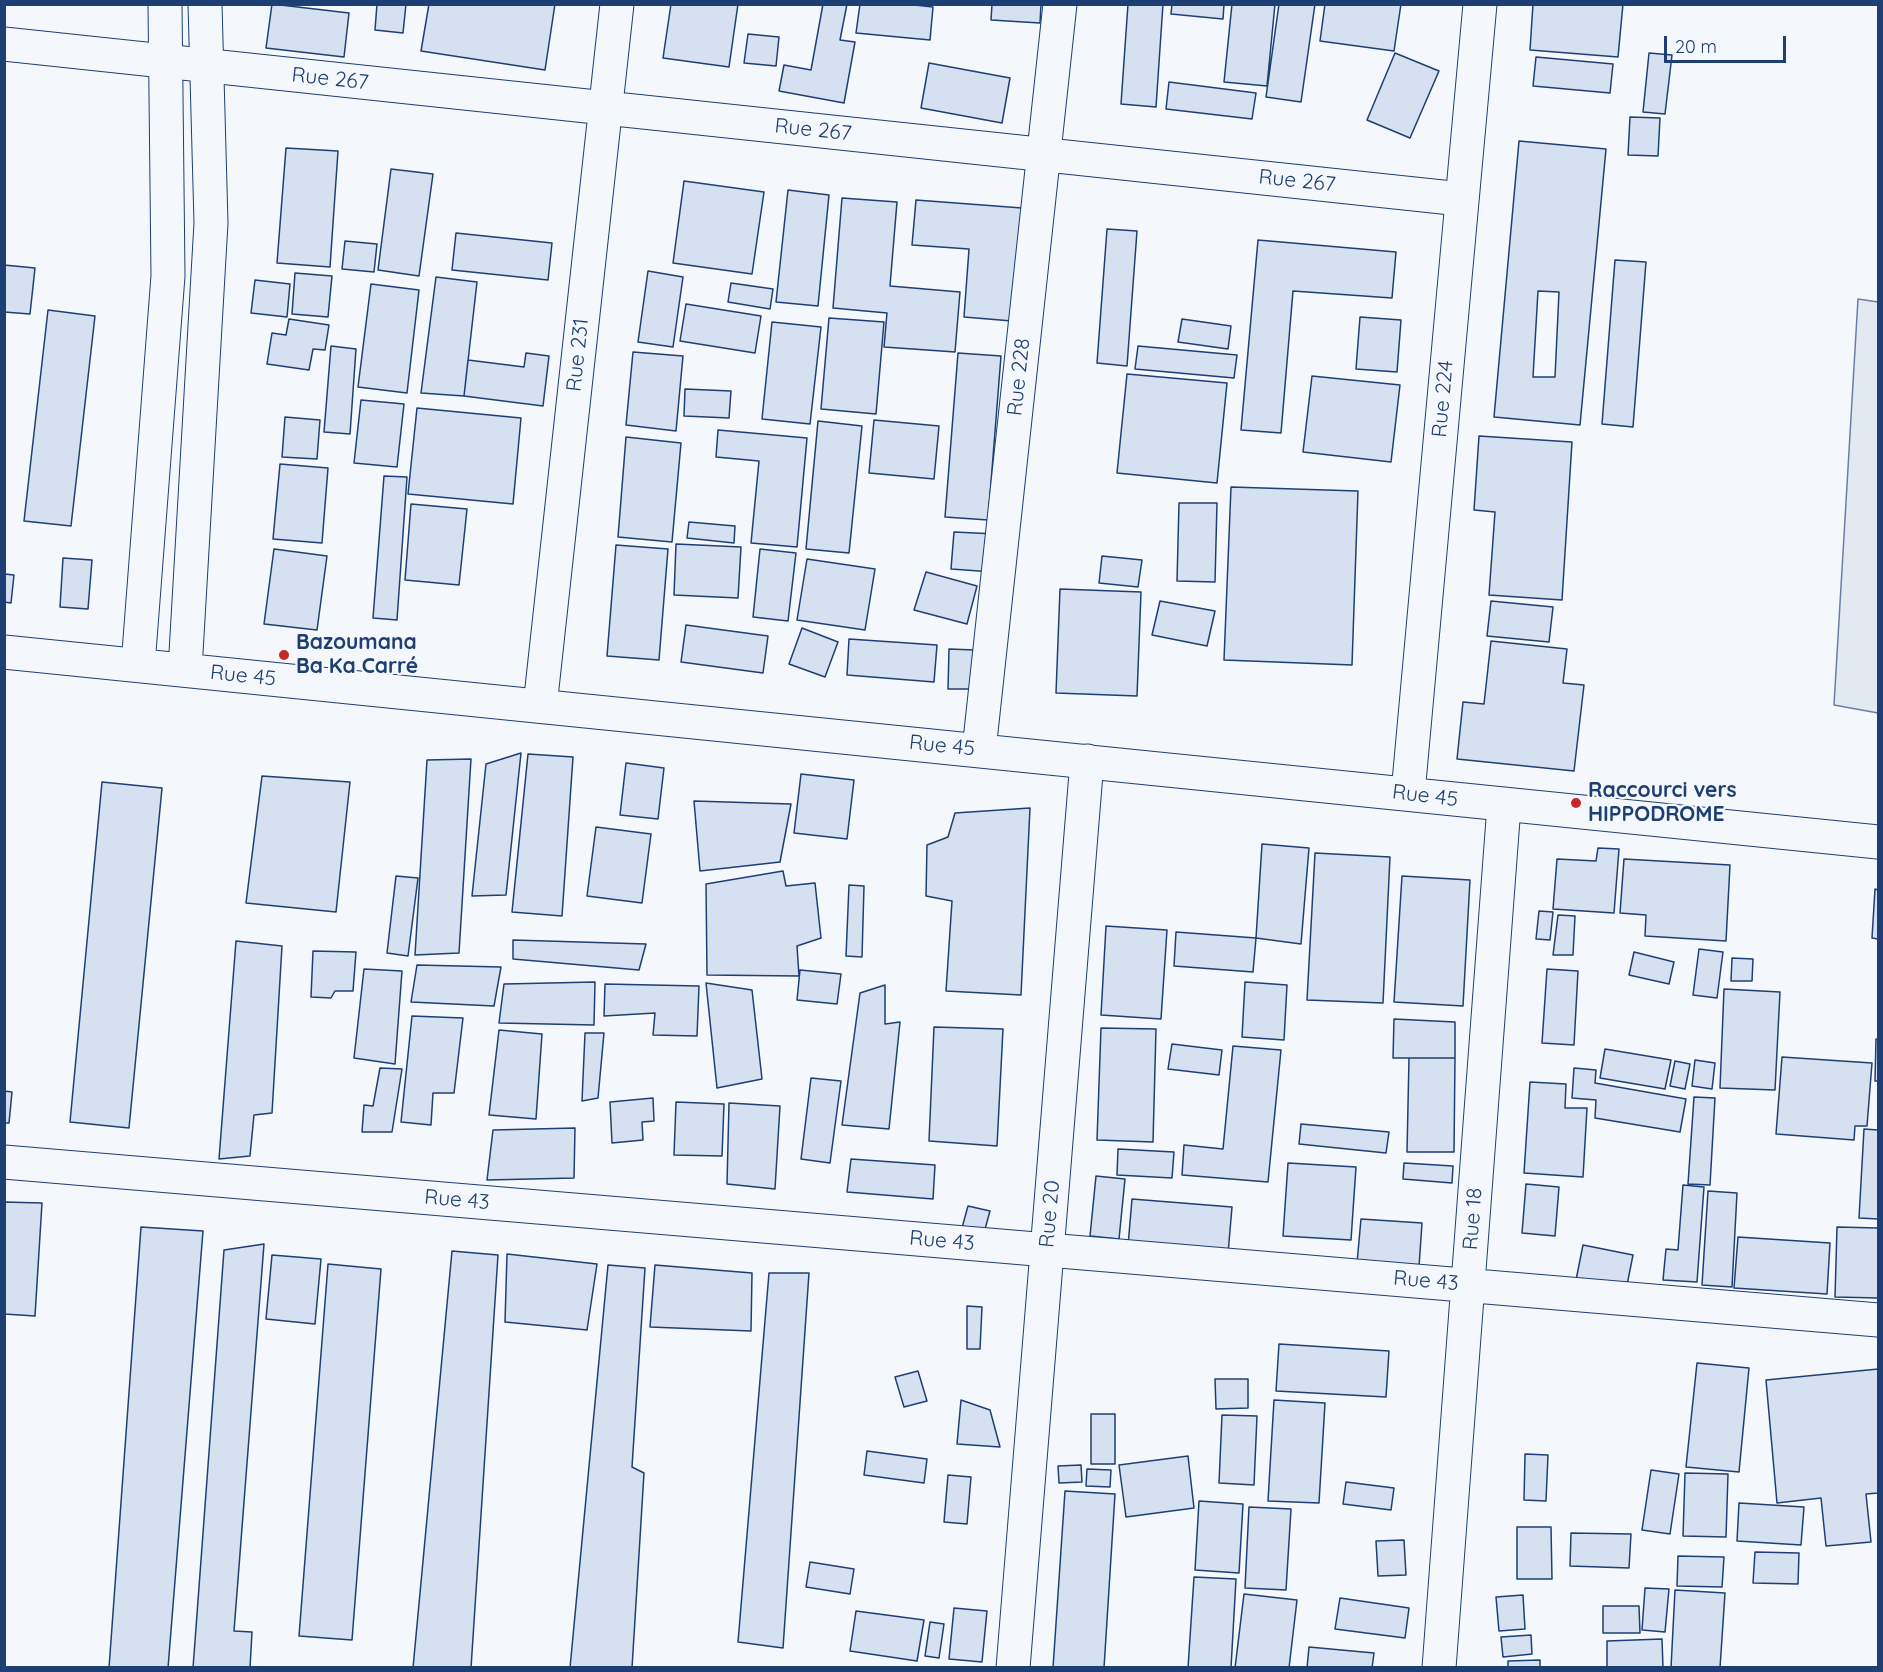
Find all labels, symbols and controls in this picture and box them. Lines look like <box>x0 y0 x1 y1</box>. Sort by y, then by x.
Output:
scale bar <box>1667 24 1788 62</box>
text: 20 m <box>1675 35 1717 58</box>
street label: Rue 267 <box>290 62 370 96</box>
street label: Rue 267 <box>773 113 853 147</box>
street label: Rue 267 <box>1257 164 1337 198</box>
street label: Rue 231 <box>562 317 594 393</box>
street label: Rue 228 <box>1002 337 1036 417</box>
street label: Rue 224 <box>1427 359 1459 439</box>
place label: Bazoumana Ba Ka Carré <box>296 630 418 680</box>
marker: Bazoumana Ba Ka Carré <box>277 648 291 662</box>
street label: Rue 45 <box>209 660 277 692</box>
street label: Rue 45 <box>908 730 976 762</box>
place label: Raccourci vers HIPPODROME <box>1588 778 1737 828</box>
street label: Rue 45 <box>1391 779 1459 813</box>
marker: Raccourci vers HIPPODROME <box>1569 796 1583 810</box>
street label: Rue 20 <box>1035 1179 1065 1249</box>
street label: Rue 43 <box>423 1185 491 1215</box>
street label: Rue 18 <box>1458 1187 1488 1251</box>
street label: Rue 43 <box>908 1226 976 1256</box>
street label: Rue 43 <box>1392 1266 1460 1296</box>

